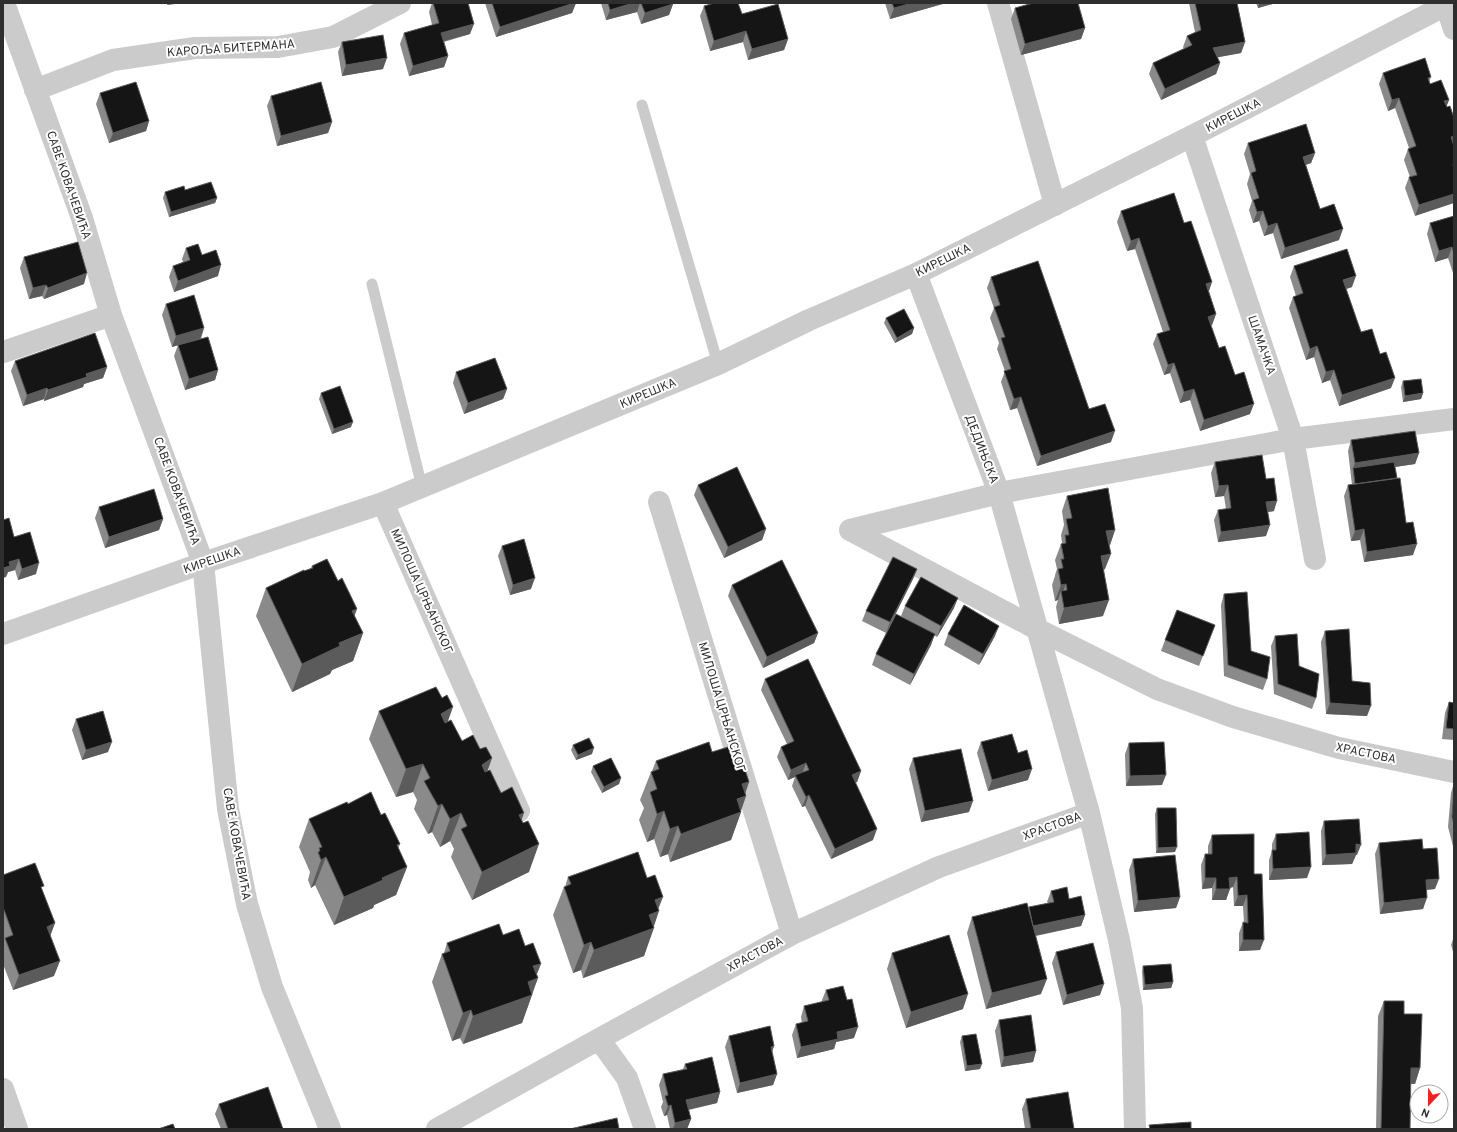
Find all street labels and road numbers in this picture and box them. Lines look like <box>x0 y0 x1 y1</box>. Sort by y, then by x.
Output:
street label: КАРОЉА БИТЕРМАНА <box>167 37 296 61</box>
street label: КИРЕШКА <box>1203 95 1264 137</box>
street label: САВЕ КОВАЧЕВИЋА <box>42 129 94 242</box>
street label: КИРЕШКА <box>913 241 974 281</box>
street label: ШАМАЧКА <box>1243 313 1279 377</box>
street label: КИРЕШКА <box>618 375 679 413</box>
street label: ДЕДИЊСКА <box>961 412 1002 486</box>
street label: САВЕ КОВАЧЕВИЋА <box>149 435 203 548</box>
street label: МИЛОША ЦРЊАНСКОГ <box>386 526 456 657</box>
street label: КИРЕШКА <box>181 544 243 578</box>
street label: МИЛОША ЦРЊАНСКОГ <box>694 640 749 774</box>
street label: ХРАСТОВА <box>1334 740 1397 768</box>
street label: САВЕ КОВАЧЕВИЋА <box>218 787 254 902</box>
street label: ХРАСТОВА <box>1021 809 1084 845</box>
street label: ХРАСТОВА <box>725 933 786 976</box>

